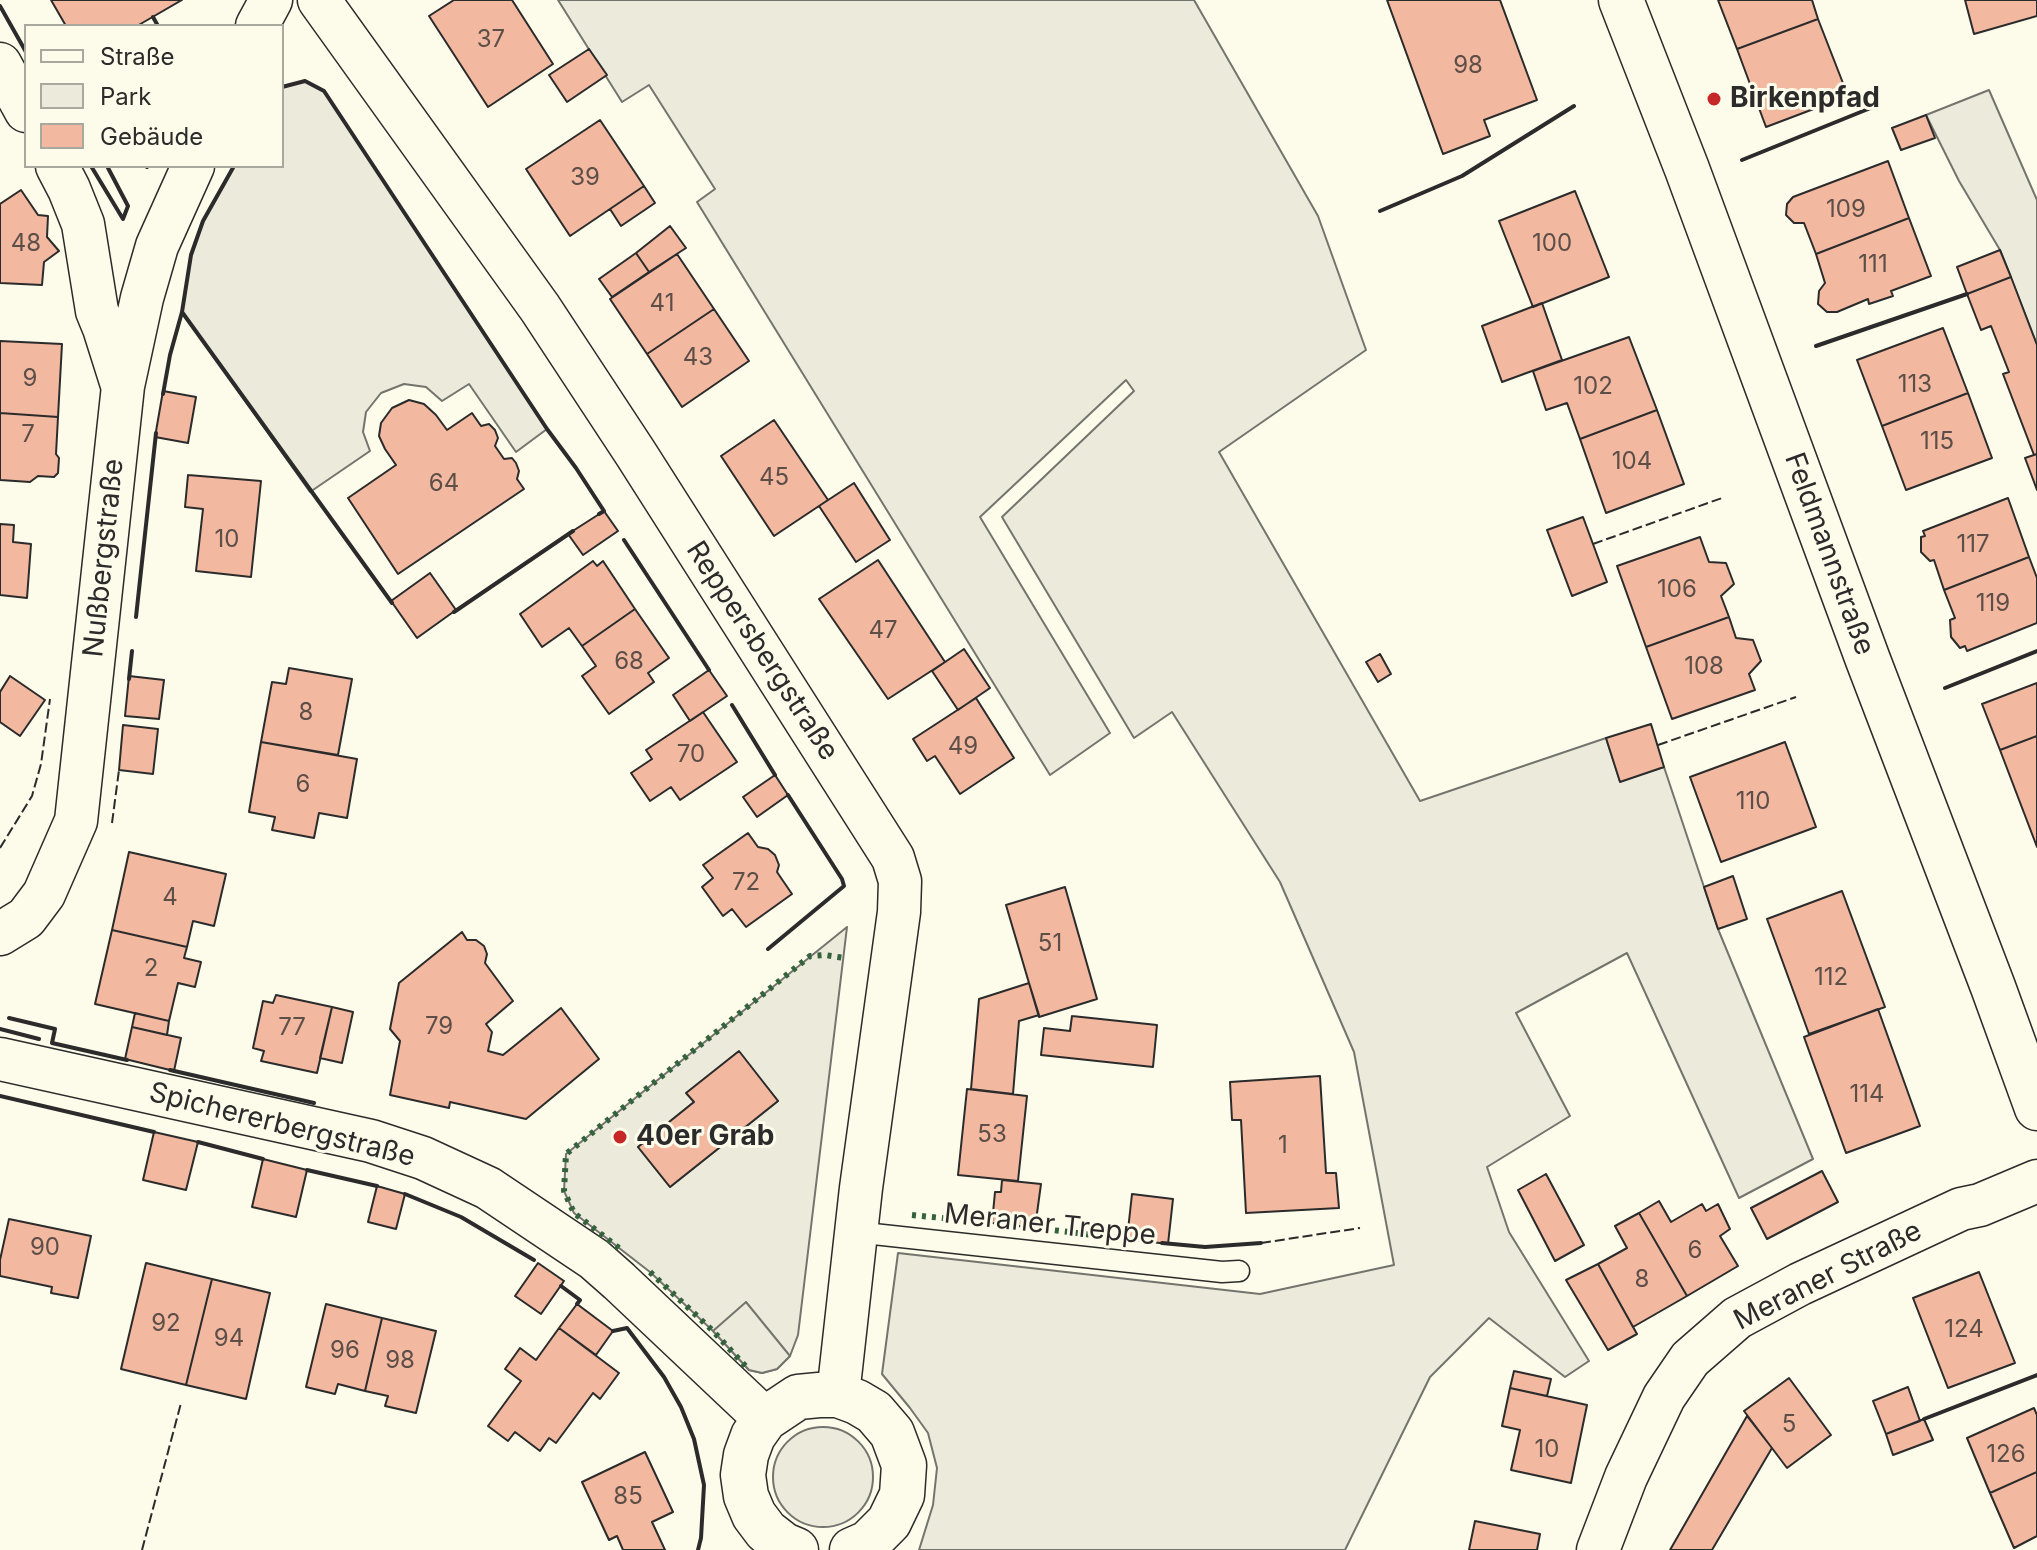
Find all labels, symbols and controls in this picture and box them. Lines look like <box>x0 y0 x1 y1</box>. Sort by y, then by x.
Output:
legend <box>24 24 284 168</box>
house number: 37 <box>477 26 505 54</box>
text: Straße <box>100 42 175 71</box>
house number: 98 <box>1453 52 1483 80</box>
text: Park <box>100 82 151 111</box>
place label: Birkenpfad <box>1730 82 1880 116</box>
marker: Birkenpfad <box>1705 90 1723 108</box>
text: Gebäude <box>100 122 203 151</box>
house number: 39 <box>570 164 600 192</box>
house number: 109 <box>1826 196 1866 224</box>
house number: 48 <box>11 230 41 258</box>
house number: 100 <box>1532 230 1572 258</box>
house number: 111 <box>1858 251 1888 279</box>
house number: 41 <box>650 290 674 318</box>
house number: 43 <box>683 344 713 372</box>
house number: 9 <box>23 365 37 393</box>
house number: 113 <box>1898 371 1932 399</box>
house number: 102 <box>1573 373 1613 401</box>
house number: 7 <box>21 421 35 449</box>
house number: 115 <box>1920 428 1954 456</box>
house number: 104 <box>1612 448 1652 476</box>
street label: Feldmannstraße <box>1777 448 1881 660</box>
street label: Nußbergstraße <box>77 457 131 659</box>
house number: 45 <box>759 464 789 492</box>
house number: 64 <box>429 470 459 498</box>
house number: 10 <box>215 526 239 554</box>
house number: 117 <box>1956 531 1990 559</box>
street label: Reppersbergstraße <box>679 535 845 767</box>
house number: 106 <box>1657 576 1697 604</box>
house number: 119 <box>1976 590 2010 618</box>
house number: 47 <box>868 617 898 645</box>
house number: 68 <box>614 648 644 676</box>
house number: 108 <box>1684 653 1724 681</box>
house number: 8 <box>299 699 313 727</box>
house number: 49 <box>948 733 978 761</box>
house number: 70 <box>677 741 705 769</box>
house number: 6 <box>296 771 310 799</box>
house number: 110 <box>1736 788 1770 816</box>
house number: 72 <box>732 869 760 897</box>
house number: 4 <box>162 884 178 912</box>
house number: 51 <box>1038 930 1062 958</box>
house number: 2 <box>144 955 158 983</box>
house number: 112 <box>1814 964 1848 992</box>
house number: 79 <box>425 1013 453 1041</box>
house number: 77 <box>278 1014 306 1042</box>
street label: Spichererbergstraße <box>146 1076 418 1174</box>
house number: 114 <box>1849 1081 1885 1109</box>
place label: 40er Grab <box>636 1120 774 1154</box>
house number: 53 <box>977 1121 1007 1149</box>
marker: 40er Grab <box>611 1128 629 1146</box>
house number: 1 <box>1278 1132 1288 1160</box>
street label: Meraner Treppe <box>942 1197 1158 1253</box>
street label: Meraner Straße <box>1729 1214 1927 1338</box>
house number: 90 <box>30 1234 60 1262</box>
house number: 6 <box>1688 1237 1702 1265</box>
house number: 8 <box>1635 1266 1649 1294</box>
house number: 92 <box>151 1310 181 1338</box>
house number: 124 <box>1944 1316 1984 1344</box>
house number: 94 <box>214 1325 244 1353</box>
house number: 96 <box>330 1337 360 1365</box>
house number: 98 <box>385 1347 415 1375</box>
house number: 5 <box>1782 1411 1796 1439</box>
house number: 10 <box>1535 1436 1559 1464</box>
house number: 126 <box>1986 1441 2026 1469</box>
house number: 85 <box>613 1483 643 1511</box>

